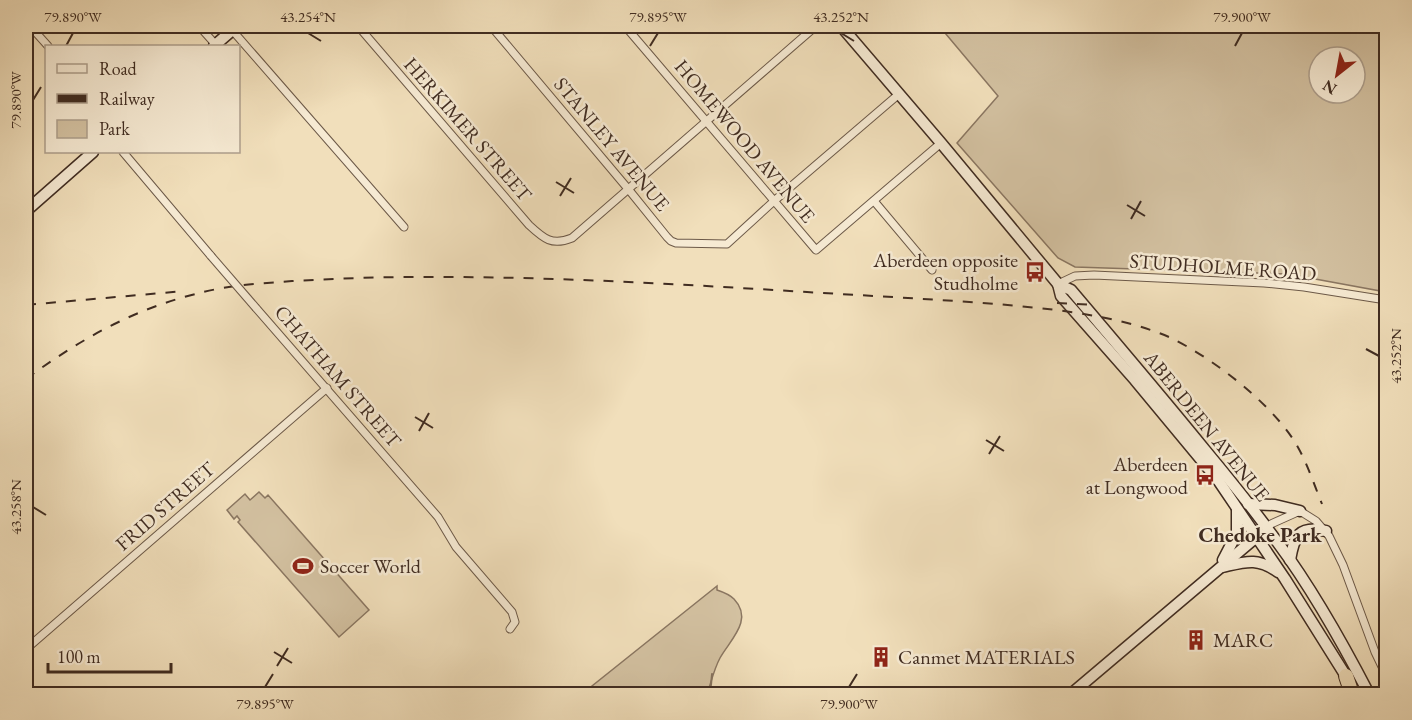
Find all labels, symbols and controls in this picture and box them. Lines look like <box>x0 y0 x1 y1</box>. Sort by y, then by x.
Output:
text: 79.890°W <box>44 7 102 26</box>
text: 43.254°N <box>280 7 336 26</box>
text: 79.895°W <box>629 7 687 26</box>
text: 43.252°N <box>813 7 869 26</box>
text: 79.900°W <box>1213 7 1271 26</box>
legend <box>45 45 240 153</box>
north arrow <box>1307 45 1367 105</box>
street label: HERKIMER STREET <box>398 52 538 207</box>
street label: HOMEWOOD AVENUE <box>669 54 821 228</box>
text: Road <box>99 57 138 80</box>
text: 79.890°W <box>6 71 25 129</box>
street label: STANLEY AVENUE <box>548 72 676 216</box>
text: N <box>1319 75 1340 100</box>
text: Railway <box>99 87 155 110</box>
text: Park <box>99 117 130 140</box>
place label: Aberdeen opposite Studholme <box>872 247 1018 296</box>
street label: STUDHOLME ROAD <box>1129 248 1317 286</box>
bus stop icon: Aberdeen opposite Studholme <box>1023 260 1047 284</box>
street label: CHATHAM STREET <box>269 299 407 453</box>
text: 43.252°N <box>1386 328 1405 384</box>
street label: ABERDEEN AVENUE <box>1138 345 1276 507</box>
place label: Aberdeen at Longwood <box>1086 451 1189 500</box>
street label: FRID STREET <box>110 455 221 556</box>
bus stop icon: Aberdeen at Longwood <box>1193 463 1217 487</box>
text: 43.258°N <box>6 479 25 535</box>
district label: Chedoke Park <box>1198 521 1322 548</box>
place label: Soccer World <box>320 553 422 579</box>
sports icon: Soccer World <box>291 554 315 578</box>
place label: MARC <box>1213 627 1273 653</box>
building icon: MARC <box>1184 628 1208 652</box>
scale bar <box>48 636 171 674</box>
place label: Canmet MATERIALS <box>898 644 1075 670</box>
text: 100 m <box>57 645 101 668</box>
building icon: Canmet MATERIALS <box>869 645 893 669</box>
text: 79.895°W <box>236 694 294 713</box>
text: 79.900°W <box>820 694 878 713</box>

